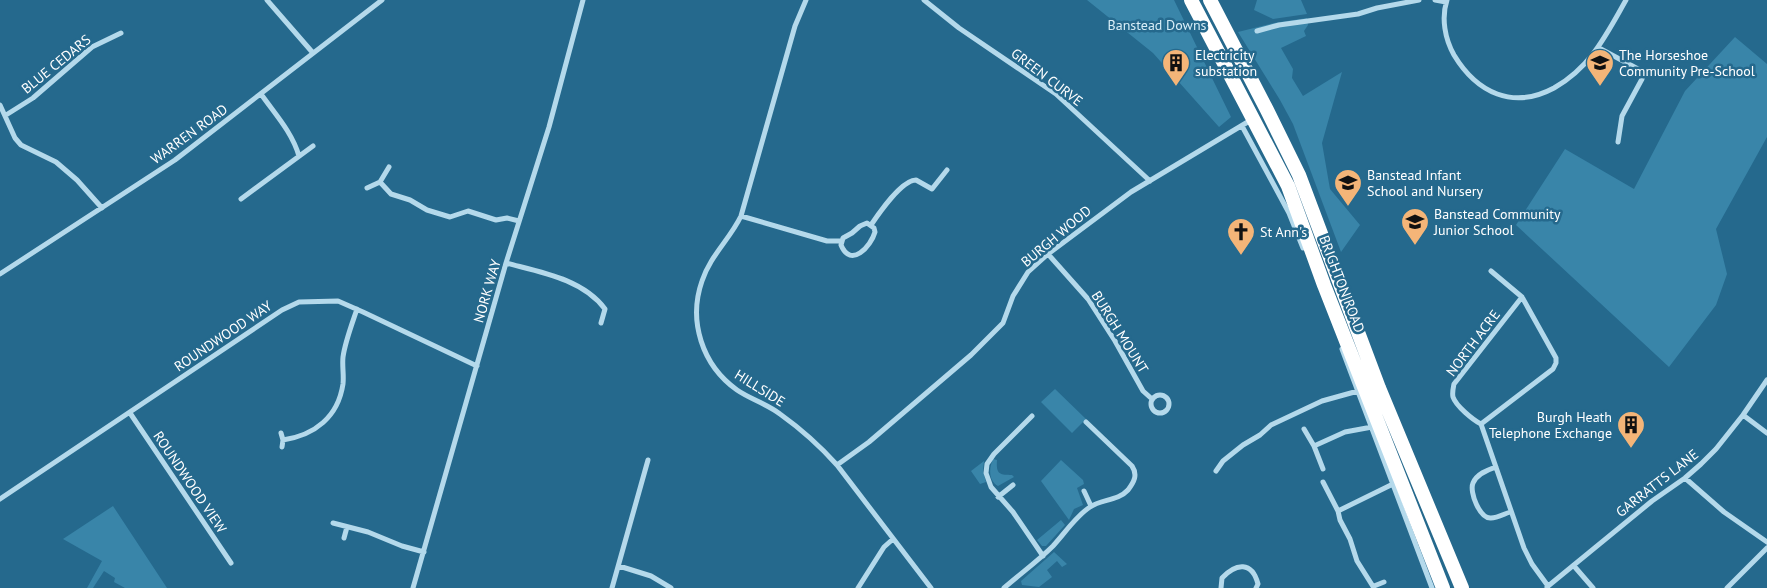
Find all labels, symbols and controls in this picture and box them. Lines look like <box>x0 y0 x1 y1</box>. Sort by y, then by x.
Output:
park label: Banstead Downs <box>1108 16 1207 34</box>
street label: BLUE CEDARS <box>18 31 94 97</box>
street label: GREEN CURVE <box>1008 44 1086 110</box>
place label: Electricity substation <box>1195 46 1257 80</box>
place label: The Horseshoe Community Pre-School <box>1619 46 1755 80</box>
building icon: Electricity substation <box>1161 48 1191 87</box>
school or university icon: The Horseshoe Community Pre-School <box>1585 48 1615 87</box>
street label: WARREN ROAD <box>147 100 231 168</box>
place label: Banstead Infant School and Nursery <box>1367 166 1484 200</box>
school or university icon: Banstead Infant School and Nursery <box>1333 168 1363 207</box>
street label: BURGH WOOD <box>1017 201 1095 271</box>
place label: Banstead Community Junior School <box>1433 205 1561 239</box>
school or university icon: Banstead Community Junior School <box>1400 207 1430 246</box>
church icon: St Ann's <box>1226 217 1256 256</box>
place label: St Ann's <box>1260 223 1307 241</box>
street label: BRIGHTON ROAD <box>1315 233 1369 335</box>
street label: NORK WAY <box>469 257 505 325</box>
street label: BURGH MOUNT <box>1088 287 1153 377</box>
street label: ROUNDWOOD WAY <box>171 297 275 375</box>
street label: NORTH ACRE <box>1442 306 1504 380</box>
street label: HILLSIDE <box>731 365 789 411</box>
place label: Burgh Heath Telephone Exchange <box>1489 408 1612 442</box>
building icon: Burgh Heath Telephone Exchange <box>1616 410 1646 449</box>
street label: ROUNDWOOD VIEW <box>149 428 231 537</box>
street label: GARRATTS LANE <box>1612 445 1702 521</box>

